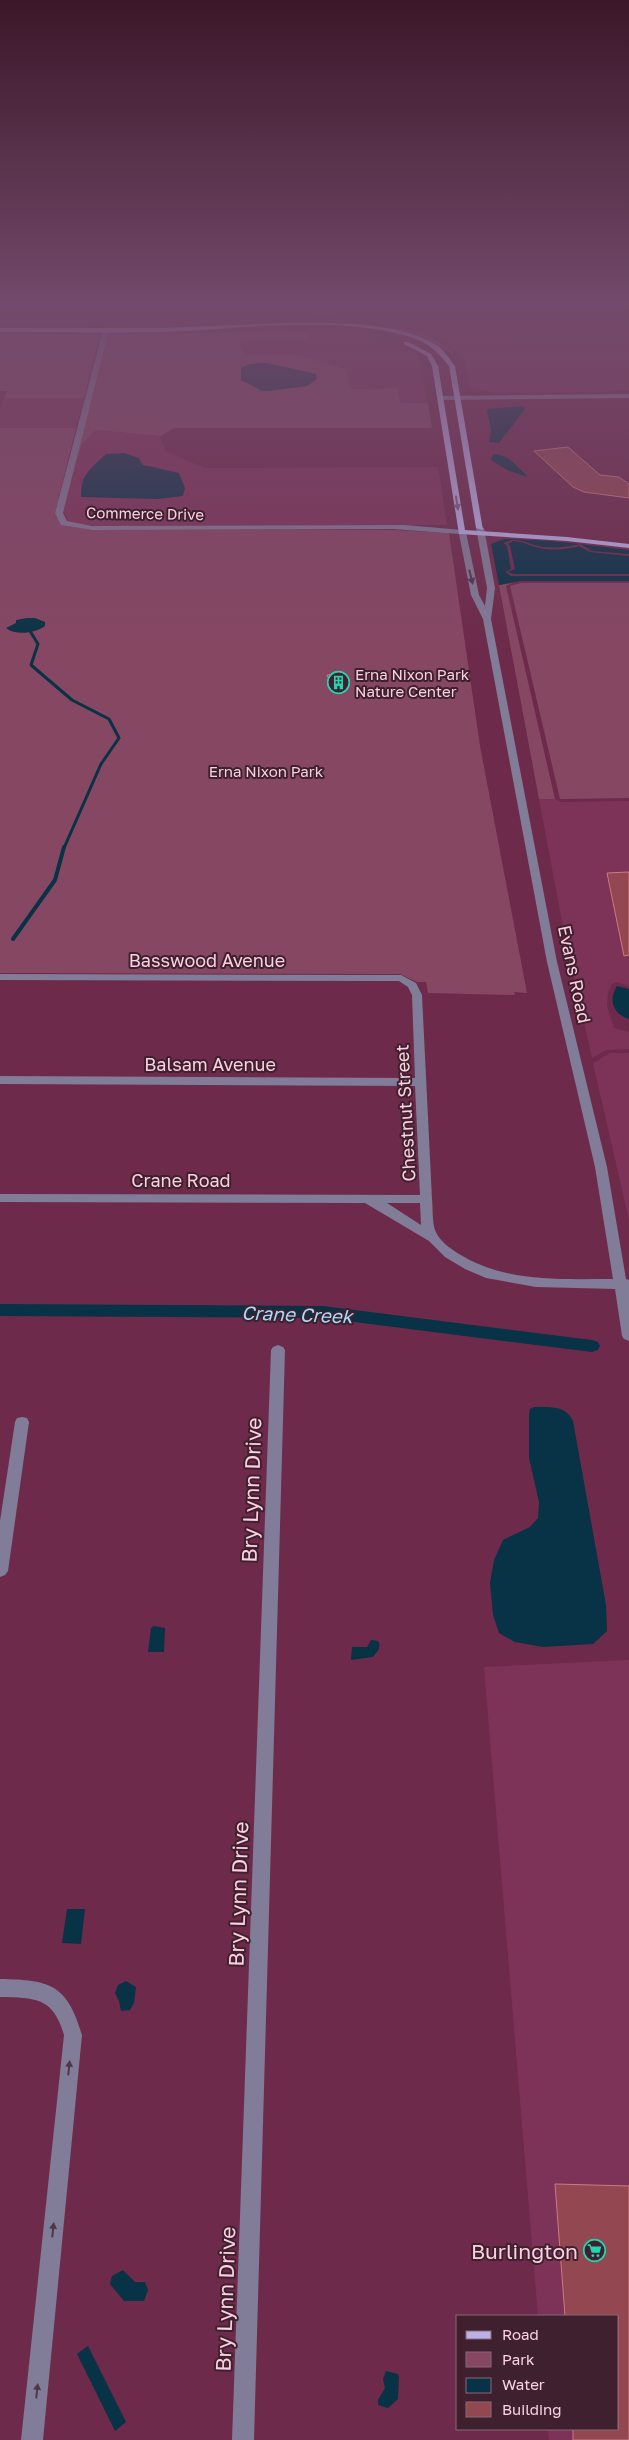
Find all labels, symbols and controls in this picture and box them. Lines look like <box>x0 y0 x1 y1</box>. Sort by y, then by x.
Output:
one-way arrow <box>454 495 462 511</box>
street label: Commerce Drive <box>86 503 204 523</box>
one-way arrow <box>467 569 475 584</box>
place label: Erna Nixon Park Nature Center <box>355 665 470 700</box>
building icon: Erna Nixon Park Nature Center <box>327 671 351 695</box>
park label: Erna Nixon Park <box>209 762 324 780</box>
street label: Evans Road <box>554 923 596 1025</box>
street label: Basswood Avenue <box>129 949 285 971</box>
street label: Chestnut Street <box>390 1044 420 1182</box>
street label: Balsam Avenue <box>144 1053 276 1075</box>
street label: Crane Road <box>131 1169 231 1191</box>
water label: Crane Creek <box>241 1301 355 1328</box>
street label: Bry Lynn Drive <box>235 1417 267 1563</box>
street label: Bry Lynn Drive <box>222 1821 254 1967</box>
one-way arrow <box>66 2060 74 2076</box>
one-way arrow <box>49 2222 57 2238</box>
street label: Bry Lynn Drive <box>209 2226 241 2372</box>
place label: Burlington <box>471 2238 578 2264</box>
supermarket icon: Burlington <box>582 2239 606 2263</box>
legend <box>456 2315 619 2430</box>
text: Road <box>502 2325 539 2343</box>
text: Park <box>502 2350 535 2368</box>
text: Water <box>502 2375 545 2393</box>
one-way arrow <box>33 2383 41 2399</box>
text: Building <box>502 2400 562 2418</box>

